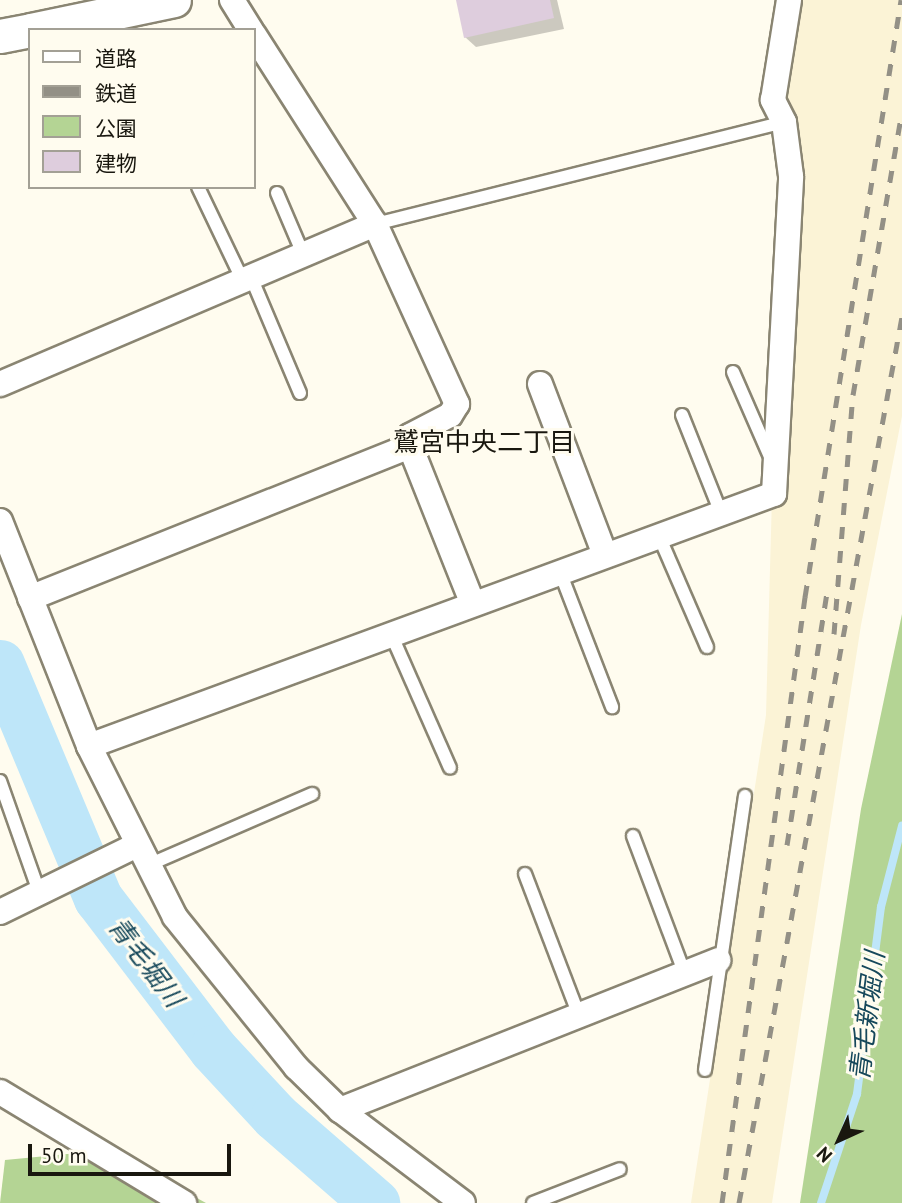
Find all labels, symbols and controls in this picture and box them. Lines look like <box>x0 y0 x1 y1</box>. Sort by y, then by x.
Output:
legend <box>28 28 256 189</box>
text: 道路 <box>95 45 137 72</box>
text: 鉄道 <box>95 80 137 107</box>
text: 公園 <box>95 115 137 142</box>
text: 建物 <box>95 150 137 177</box>
district label: 鷲宮中央二丁目 <box>393 426 575 458</box>
water label: 青毛堀川 <box>102 911 190 1013</box>
water label: 青毛新堀川 <box>844 950 890 1082</box>
north arrow <box>804 1105 874 1175</box>
scale bar <box>32 1130 234 1174</box>
text: 50 m <box>41 1142 87 1169</box>
text: N <box>811 1142 837 1168</box>

